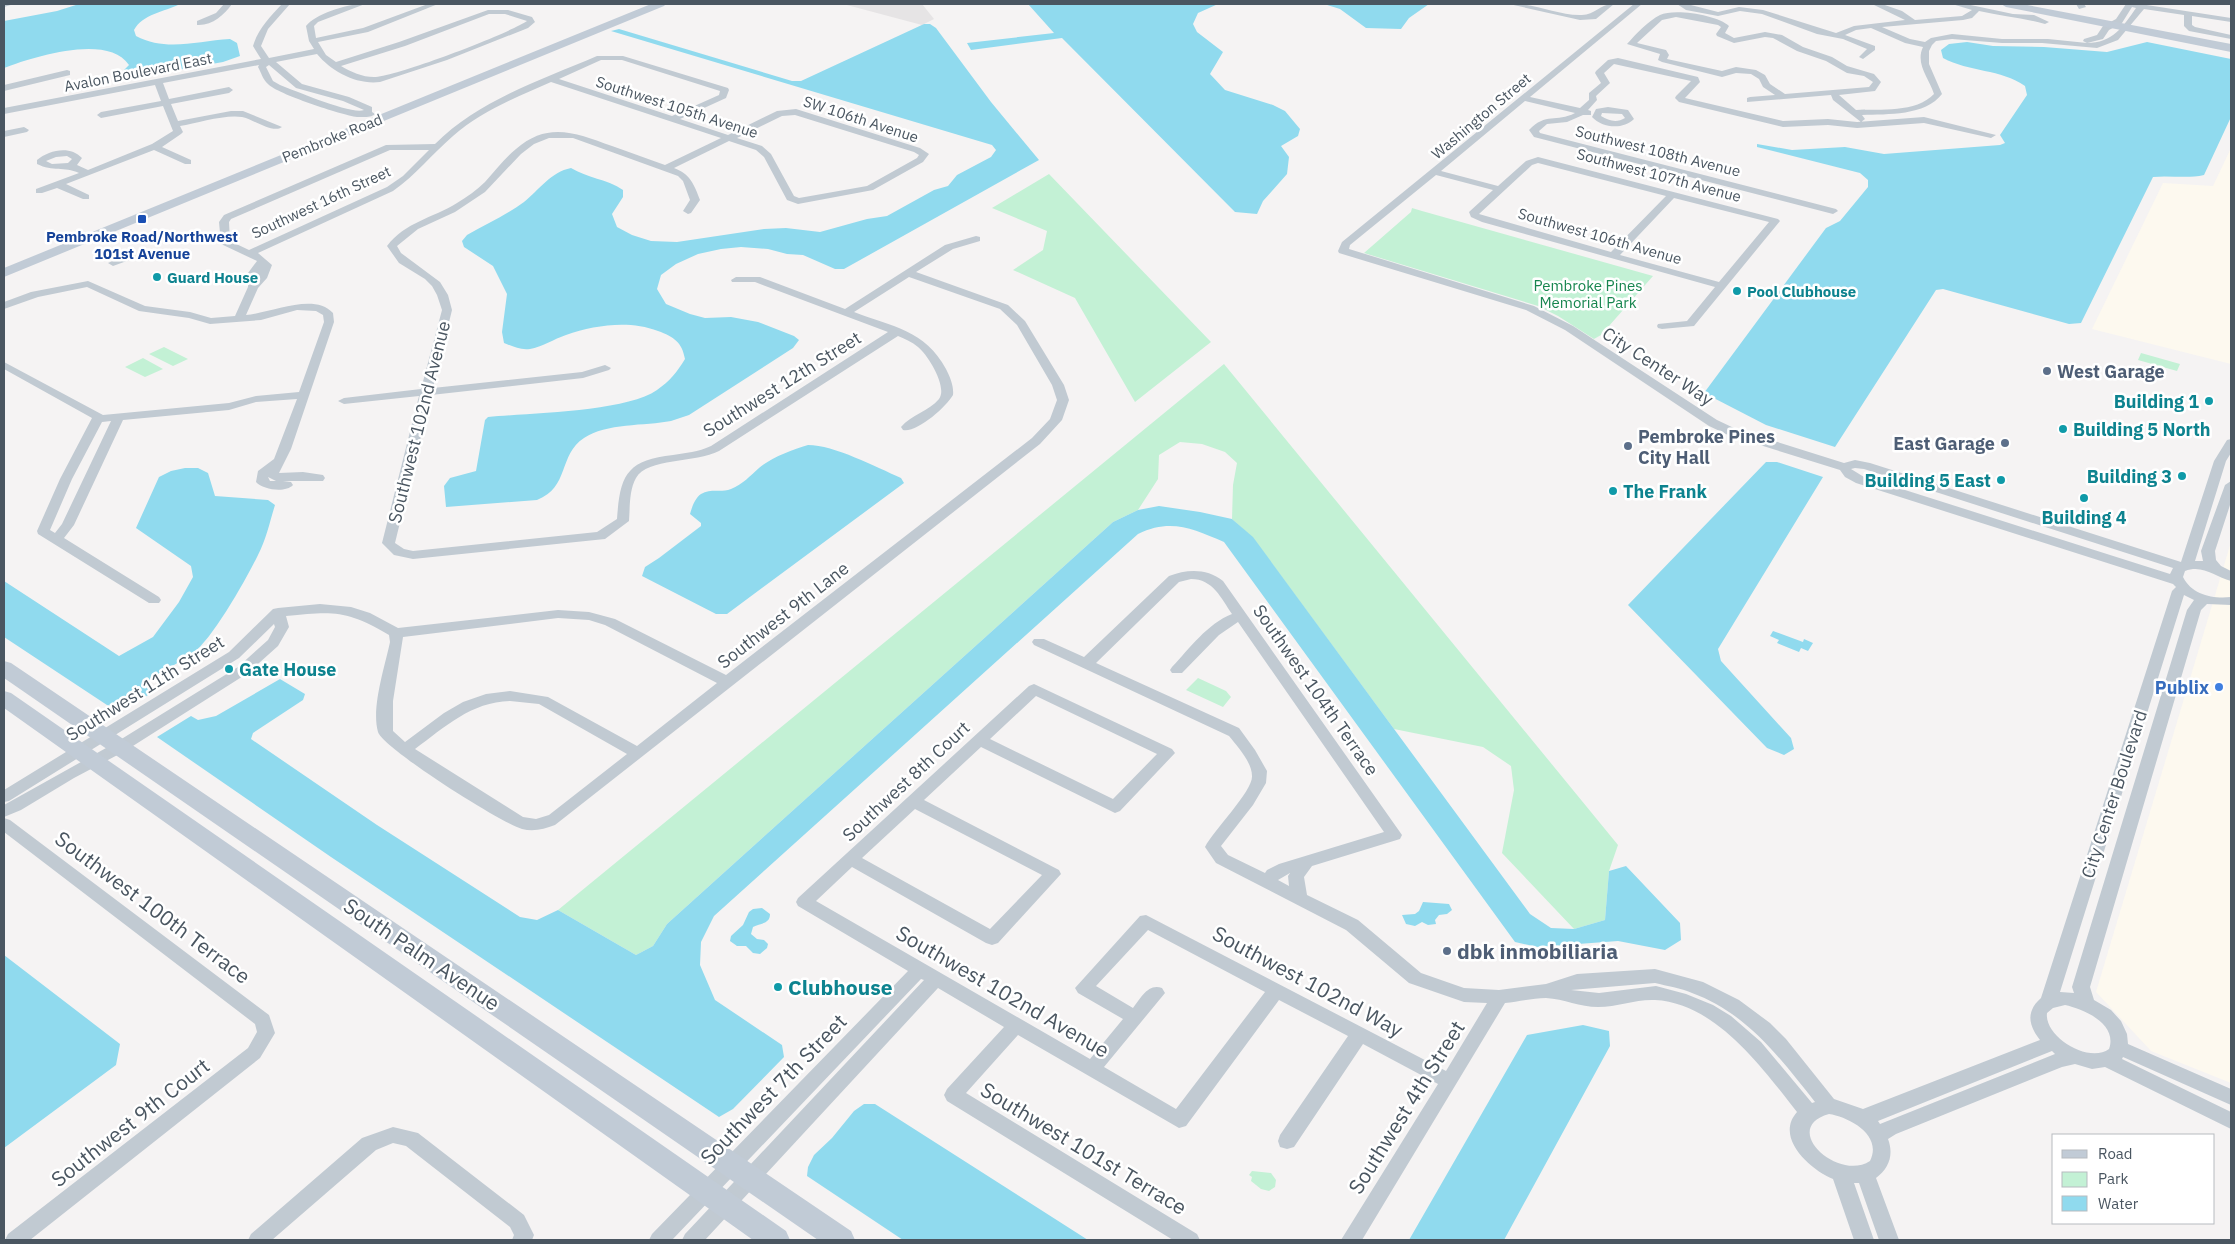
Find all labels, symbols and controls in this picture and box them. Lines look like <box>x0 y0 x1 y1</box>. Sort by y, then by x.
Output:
street label: Avalon Boulevard East <box>62 48 214 96</box>
street label: Washington Street <box>1427 69 1535 163</box>
street label: Southwest 105th Avenue <box>593 72 761 142</box>
street label: SW 106th Avenue <box>801 91 921 147</box>
street label: Pembroke Road <box>279 109 385 167</box>
street label: Southwest 108th Avenue <box>1573 121 1743 181</box>
street label: Southwest 107th Avenue <box>1575 144 1743 206</box>
street label: Southwest 16th Street <box>248 161 394 243</box>
street label: Southwest 106th Avenue <box>1516 204 1684 268</box>
marker: Pembroke Road/Northwest 101st Avenue <box>136 213 148 225</box>
place label: Pembroke Road/Northwest 101st Avenue <box>46 227 238 263</box>
place label: Guard House <box>167 268 258 287</box>
marker: Guard House <box>151 271 163 283</box>
park label: Pembroke Pines Memorial Park <box>1534 276 1642 312</box>
place label: Pool Clubhouse <box>1747 282 1856 301</box>
marker: Pool Clubhouse <box>1731 285 1743 297</box>
street label: Southwest 102nd Avenue <box>383 318 455 525</box>
street label: City Center Way <box>1598 322 1718 410</box>
street label: Southwest 12th Street <box>699 326 865 442</box>
place label: West Garage <box>2057 360 2165 383</box>
marker: West Garage <box>2041 365 2053 377</box>
place label: Building 1 <box>2114 390 2199 413</box>
marker: Building 1 <box>2203 395 2215 407</box>
place label: Building 5 North <box>2073 418 2211 441</box>
marker: Building 5 North <box>2057 423 2069 435</box>
place label: Pembroke Pines City Hall <box>1638 425 1775 469</box>
place label: East Garage <box>1893 432 1995 455</box>
marker: East Garage <box>1999 437 2011 449</box>
marker: Pembroke Pines City Hall <box>1622 440 1634 452</box>
place label: Building 3 <box>2087 465 2172 488</box>
place label: Building 5 East <box>1865 469 1991 492</box>
marker: Building 3 <box>2176 470 2188 482</box>
marker: Building 5 East <box>1995 474 2007 486</box>
place label: The Frank <box>1623 480 1708 503</box>
marker: The Frank <box>1607 485 1619 497</box>
marker: Building 4 <box>2078 492 2090 504</box>
place label: Building 4 <box>2041 506 2127 529</box>
street label: Southwest 9th Lane <box>713 557 853 673</box>
street label: Southwest 104th Terrace <box>1248 600 1384 780</box>
street label: Southwest 11th Street <box>62 630 228 746</box>
place label: Gate House <box>239 658 336 681</box>
marker: Gate House <box>223 663 235 675</box>
place label: Publix <box>2155 676 2209 699</box>
marker: Publix <box>2213 681 2225 693</box>
street label: City Center Boulevard <box>2076 707 2152 881</box>
street label: Southwest 8th Court <box>837 716 975 846</box>
street label: Southwest 100th Terrace <box>50 824 256 990</box>
street label: South Palm Avenue <box>338 891 506 1017</box>
street label: Southwest 102nd Avenue <box>891 918 1115 1064</box>
street label: Southwest 102nd Way <box>1208 919 1409 1043</box>
place label: dbk inmobiliaria <box>1457 937 1618 965</box>
marker: dbk inmobiliaria <box>1441 945 1453 957</box>
place label: Clubhouse <box>788 973 893 1001</box>
marker: Clubhouse <box>772 981 784 993</box>
street label: Southwest 7th Street <box>694 1008 852 1170</box>
street label: Southwest 4th Street <box>1341 1015 1471 1199</box>
street label: Southwest 9th Court <box>45 1051 215 1193</box>
street label: Southwest 101st Terrace <box>976 1075 1192 1221</box>
legend <box>2052 1134 2215 1224</box>
text: Road <box>2098 1144 2133 1163</box>
text: Park <box>2098 1169 2128 1188</box>
text: Water <box>2098 1194 2139 1213</box>

